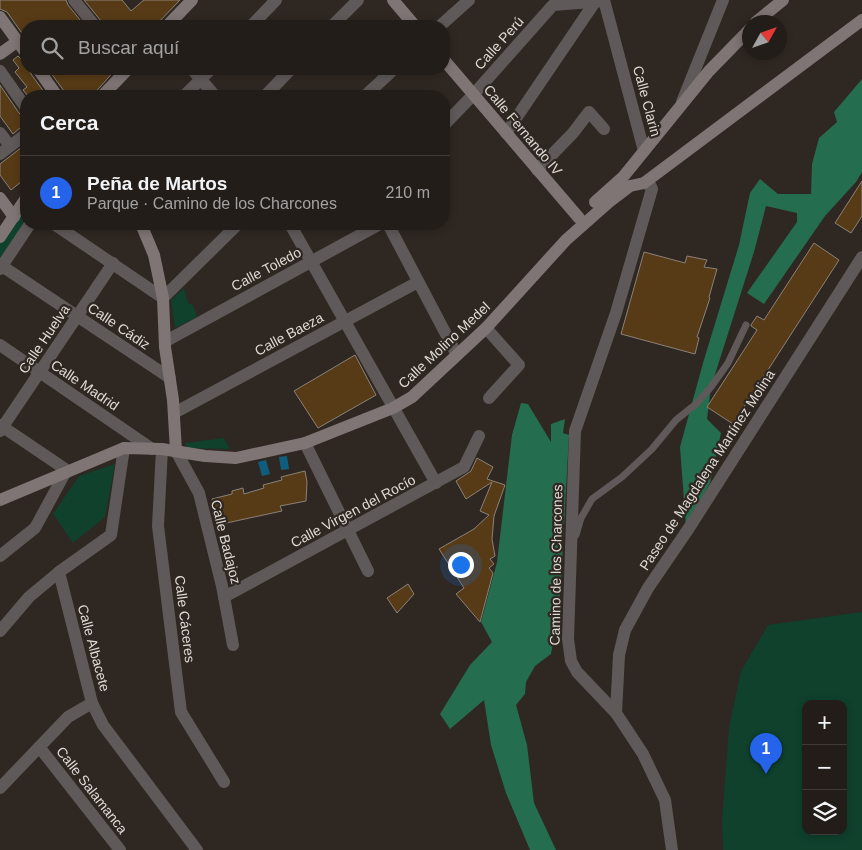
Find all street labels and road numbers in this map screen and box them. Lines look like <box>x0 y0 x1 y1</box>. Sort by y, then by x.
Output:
street label: Calle Perú <box>471 13 527 73</box>
street label: Calle Clarin <box>630 64 664 138</box>
street label: Calle Fernando IV <box>481 82 566 179</box>
street label: Calle Toledo <box>228 244 304 294</box>
street label: Calle Cádiz <box>85 299 153 353</box>
street label: Calle Molino Medel <box>395 299 493 391</box>
street label: Calle Huelva <box>15 301 73 376</box>
street label: Calle Baeza <box>252 309 326 359</box>
street label: Calle Madrid <box>48 356 122 414</box>
street label: Paseo de Magdalena Martínez Molina <box>636 367 778 573</box>
street label: Calle Virgen del Rocío <box>288 471 418 551</box>
street label: Camino de los Charcones <box>547 484 565 646</box>
street label: Calle Badajoz <box>208 498 244 586</box>
street label: Calle Cáceres <box>172 574 198 664</box>
street label: Calle Albacete <box>75 603 113 693</box>
street label: Calle Salamanca <box>53 743 131 837</box>

